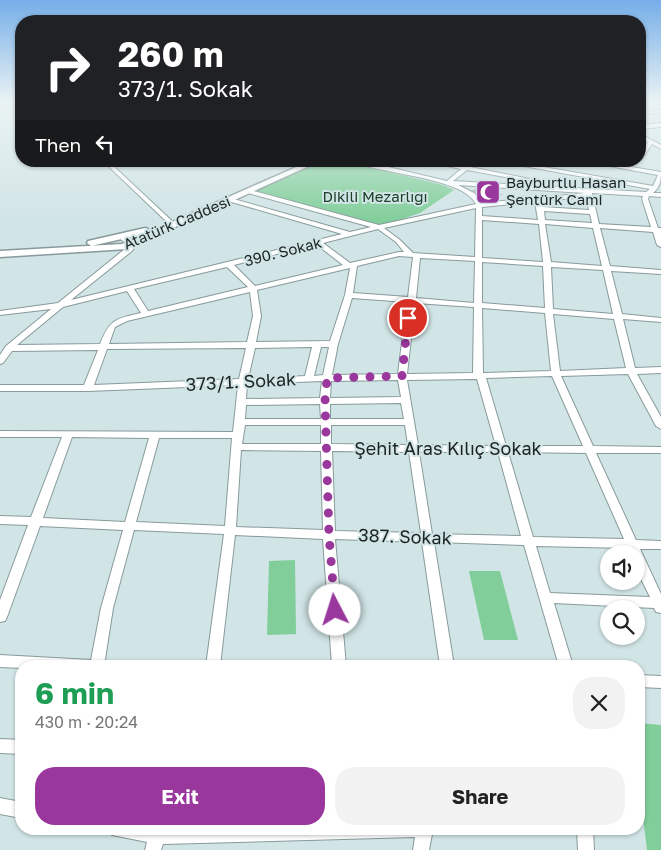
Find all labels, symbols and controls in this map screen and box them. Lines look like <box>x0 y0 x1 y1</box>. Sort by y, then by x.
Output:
text: 260 m <box>118 33 224 75</box>
icon: right <box>35 35 100 100</box>
text: 373/1. Sokak <box>118 75 253 102</box>
icon: left <box>91 130 119 158</box>
text: Then <box>35 133 81 156</box>
place label: Bayburtlu Hasan Şentürk Cami <box>506 173 626 208</box>
mosque icon: Bayburtlu Hasan Şentürk Cami <box>475 179 501 205</box>
park label: Dikili Mezarlığı <box>322 187 428 205</box>
street label: Atatürk Caddesi <box>120 191 233 253</box>
street label: 390. Sokak <box>242 233 324 269</box>
pin <box>387 297 429 339</box>
icon: arrive <box>394 304 422 332</box>
street label: 373/1. Sokak <box>185 367 297 395</box>
street label: Şehit Aras Kılıç Sokak <box>354 437 542 459</box>
street label: 387. Sokak <box>358 523 452 549</box>
map controls <box>600 545 645 645</box>
button: sound <box>600 545 645 590</box>
position arrow <box>308 583 360 635</box>
button: search <box>600 600 645 645</box>
text: 6 min <box>35 675 114 711</box>
button: close <box>573 677 625 729</box>
text: 430 m · 20:24 <box>35 712 138 732</box>
button: Exit <box>35 767 325 825</box>
button: Share <box>335 767 625 825</box>

